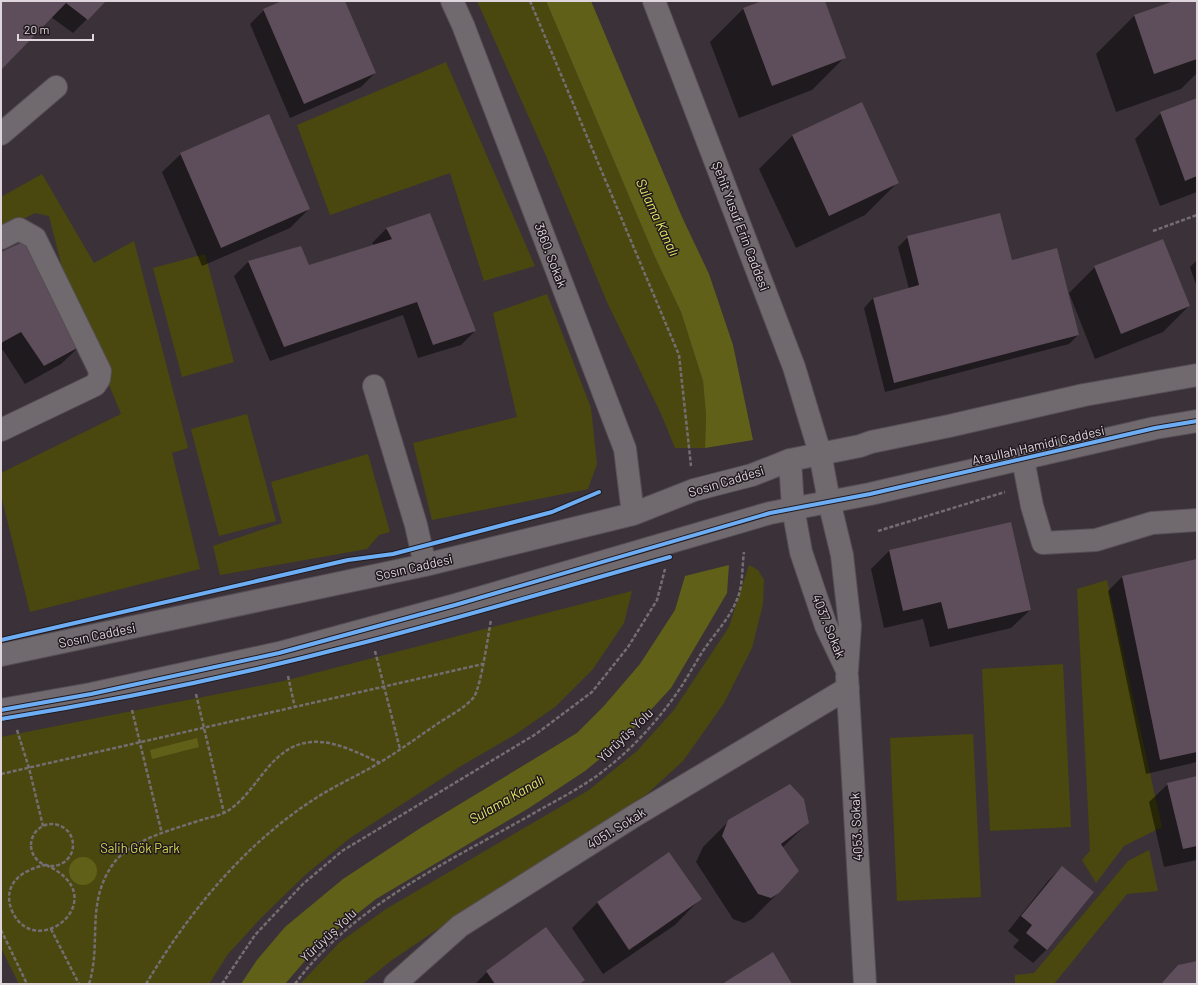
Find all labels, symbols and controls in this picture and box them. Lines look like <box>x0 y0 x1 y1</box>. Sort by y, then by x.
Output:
scale bar <box>18 16 93 42</box>
text: 20 m <box>24 22 50 36</box>
street label: Şehit Yusuf Erin Caddesi <box>709 159 773 293</box>
water label: Sulama Kanalı <box>633 176 683 258</box>
street label: 3860. Sokak <box>531 220 571 290</box>
street label: Ataullah Hamidi Caddesi <box>970 422 1106 468</box>
street label: Sosın Caddesi <box>686 462 766 500</box>
street label: Sosın Caddesi <box>374 550 454 584</box>
street label: 4037. Sokak <box>809 592 849 661</box>
street label: Sosın Caddesi <box>57 619 137 651</box>
street label: Yürüyüş Yolu <box>594 704 656 766</box>
water label: Sulama Kanalı <box>466 771 546 827</box>
street label: 4053. Sokak <box>846 792 866 862</box>
street label: 4051. Sokak <box>584 804 649 852</box>
park label: Salih Gök Park <box>100 840 180 856</box>
street label: Yürüyüş Yolu <box>296 905 360 965</box>

